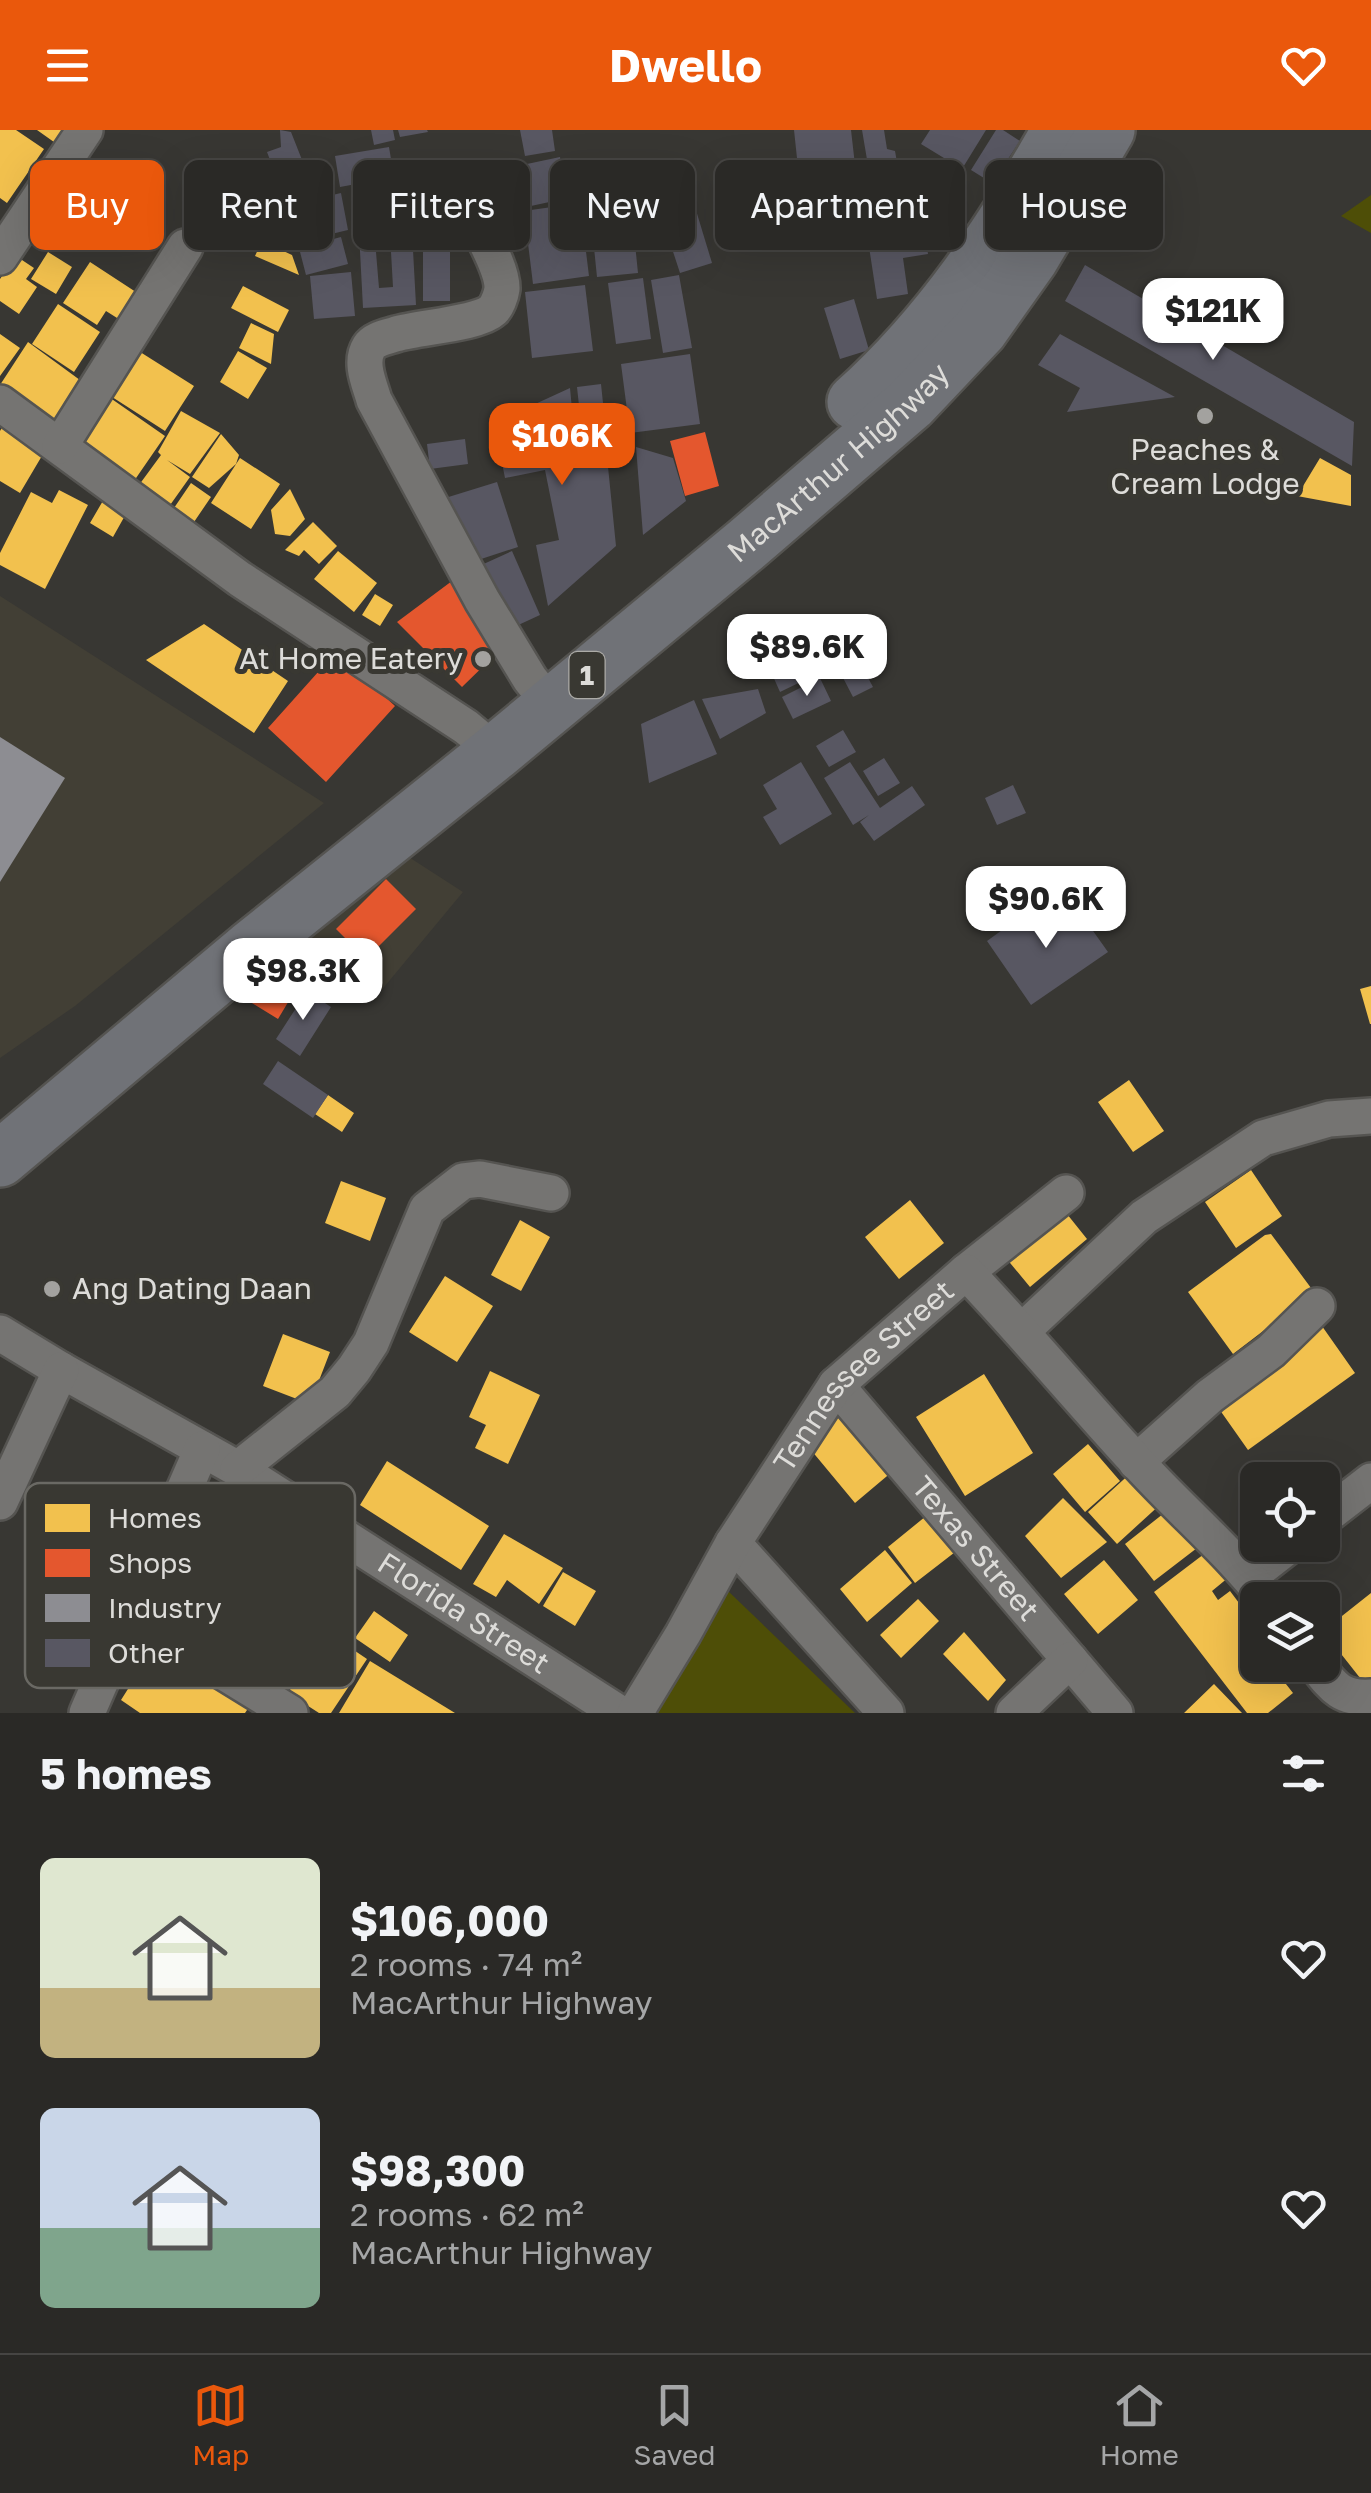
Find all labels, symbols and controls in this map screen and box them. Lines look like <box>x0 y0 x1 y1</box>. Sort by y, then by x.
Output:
icon: menu <box>40 38 95 93</box>
text: Dwello <box>609 38 762 92</box>
icon: heart <box>1276 38 1331 93</box>
chip: Buy <box>30 160 164 250</box>
chip: Rent <box>184 160 333 250</box>
chip: Filters <box>353 160 530 250</box>
chip: New <box>550 160 695 250</box>
chip: Apartment <box>715 160 965 250</box>
chip: House <box>985 160 1163 250</box>
pin: $121K <box>1143 278 1283 363</box>
text: $121K <box>1164 291 1262 329</box>
street label: MacArthur Highway <box>720 355 956 570</box>
pin: $106K <box>492 403 632 488</box>
marker: Peaches & Cream Lodge <box>1194 405 1216 427</box>
text: $106K <box>511 416 613 454</box>
place label: Peaches & Cream Lodge <box>1110 431 1300 501</box>
pin: $89.6K <box>726 614 888 699</box>
text: $89.6K <box>749 627 865 665</box>
place label: At Home Eatery <box>239 640 463 676</box>
marker: At Home Eatery <box>472 648 494 670</box>
road number: 1 <box>570 652 604 698</box>
pin: $90.6K <box>965 866 1127 951</box>
text: $90.6K <box>988 879 1104 917</box>
pin: $98.3K <box>222 938 384 1023</box>
text: $98.3K <box>245 951 361 989</box>
place label: Ang Dating Daan <box>72 1270 312 1306</box>
street label: Tennessee Street <box>765 1272 961 1478</box>
marker: Ang Dating Daan <box>41 1278 63 1300</box>
map controls <box>1240 1462 1340 1682</box>
button: locate <box>1240 1462 1340 1562</box>
street label: Texas Street <box>905 1469 1047 1628</box>
legend <box>25 1483 355 1688</box>
text: Homes <box>108 1501 202 1534</box>
street label: Florida Street <box>372 1544 557 1681</box>
text: Shops <box>108 1546 192 1579</box>
button: layers <box>1240 1582 1340 1682</box>
text: Industry <box>108 1591 222 1624</box>
text: Other <box>108 1636 184 1669</box>
icon: filters <box>1276 1746 1331 1801</box>
text: 5 homes <box>40 1748 212 1798</box>
text: $106,000 <box>350 1895 549 1945</box>
icon: home <box>120 1898 240 2018</box>
icon: heart <box>1276 1931 1331 1986</box>
text: 2 rooms · 74 m² <box>350 1945 582 1983</box>
text: MacArthur Highway <box>350 1983 653 2021</box>
text: $98,300 <box>350 2145 525 2195</box>
icon: home <box>120 2148 240 2268</box>
icon: heart <box>1276 2181 1331 2236</box>
text: 2 rooms · 62 m² <box>350 2195 584 2233</box>
text: MacArthur Highway <box>350 2233 653 2271</box>
tab: Map <box>192 2378 249 2471</box>
tab: Saved <box>634 2378 715 2471</box>
tab: Home <box>1100 2378 1179 2471</box>

